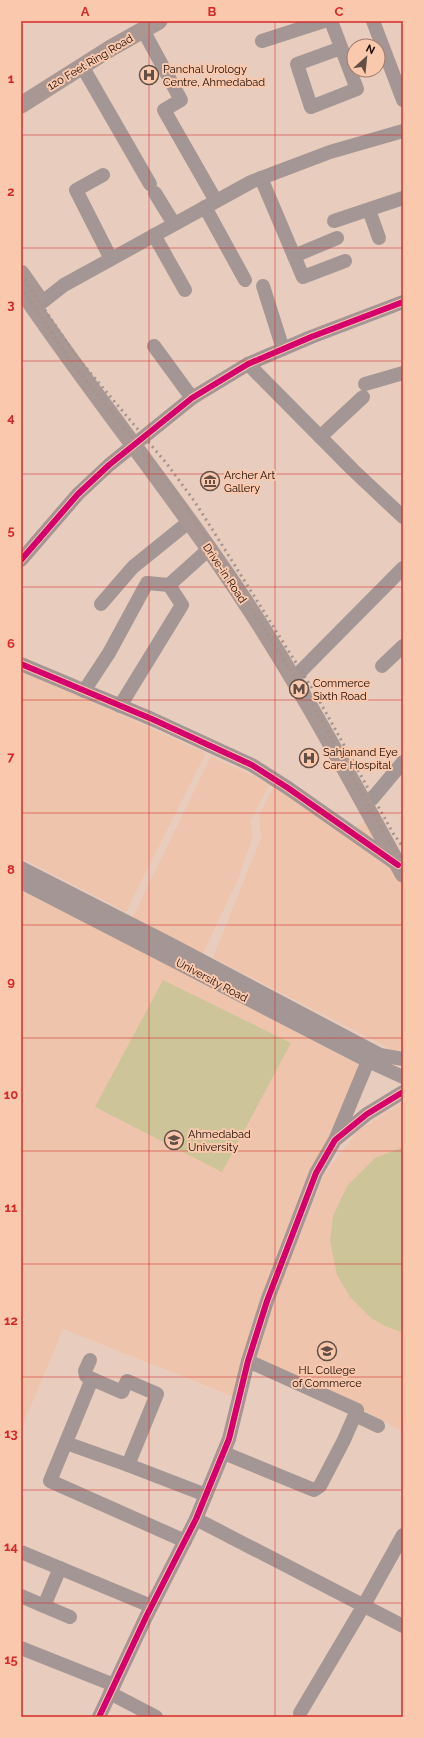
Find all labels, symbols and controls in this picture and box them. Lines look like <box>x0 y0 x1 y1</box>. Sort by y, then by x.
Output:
text: A <box>81 4 90 19</box>
text: B <box>208 4 217 19</box>
text: C <box>335 4 344 19</box>
street label: 120 Feet Ring Road <box>45 32 135 93</box>
north arrow <box>346 38 386 78</box>
text: N <box>364 42 377 57</box>
place label: Panchal Urology Centre, Ahmedabad <box>163 63 265 89</box>
hospital icon: Panchal Urology Centre, Ahmedabad <box>138 64 160 86</box>
text: 1 <box>8 71 15 86</box>
text: 2 <box>7 184 15 199</box>
text: 3 <box>7 297 15 312</box>
text: 4 <box>7 410 15 425</box>
place label: Archer Art Gallery <box>224 469 275 495</box>
museum icon: Archer Art Gallery <box>199 470 221 492</box>
text: 5 <box>7 523 15 538</box>
street label: Drive-in Road <box>200 541 249 606</box>
text: 6 <box>7 636 15 651</box>
place label: Commerce Sixth Road <box>313 677 370 703</box>
metro station icon: Commerce Sixth Road <box>288 678 310 700</box>
place label: Sahjanand Eye Care Hospital <box>323 746 398 772</box>
hospital icon: Sahjanand Eye Care Hospital <box>298 747 320 769</box>
text: 7 <box>7 749 15 764</box>
text: 8 <box>7 862 15 877</box>
street label: University Road <box>174 956 250 1005</box>
text: 9 <box>7 974 15 989</box>
text: 10 <box>4 1087 18 1102</box>
place label: Ahmedabad University <box>188 1128 251 1154</box>
school or university icon: Ahmedabad University <box>163 1129 185 1151</box>
text: 11 <box>5 1200 18 1215</box>
text: 12 <box>4 1313 18 1328</box>
school or university icon: HL College of Commerce <box>316 1340 338 1362</box>
place label: HL College of Commerce <box>292 1364 362 1390</box>
text: 13 <box>4 1426 18 1441</box>
text: 14 <box>4 1539 18 1554</box>
text: 15 <box>4 1652 18 1667</box>

